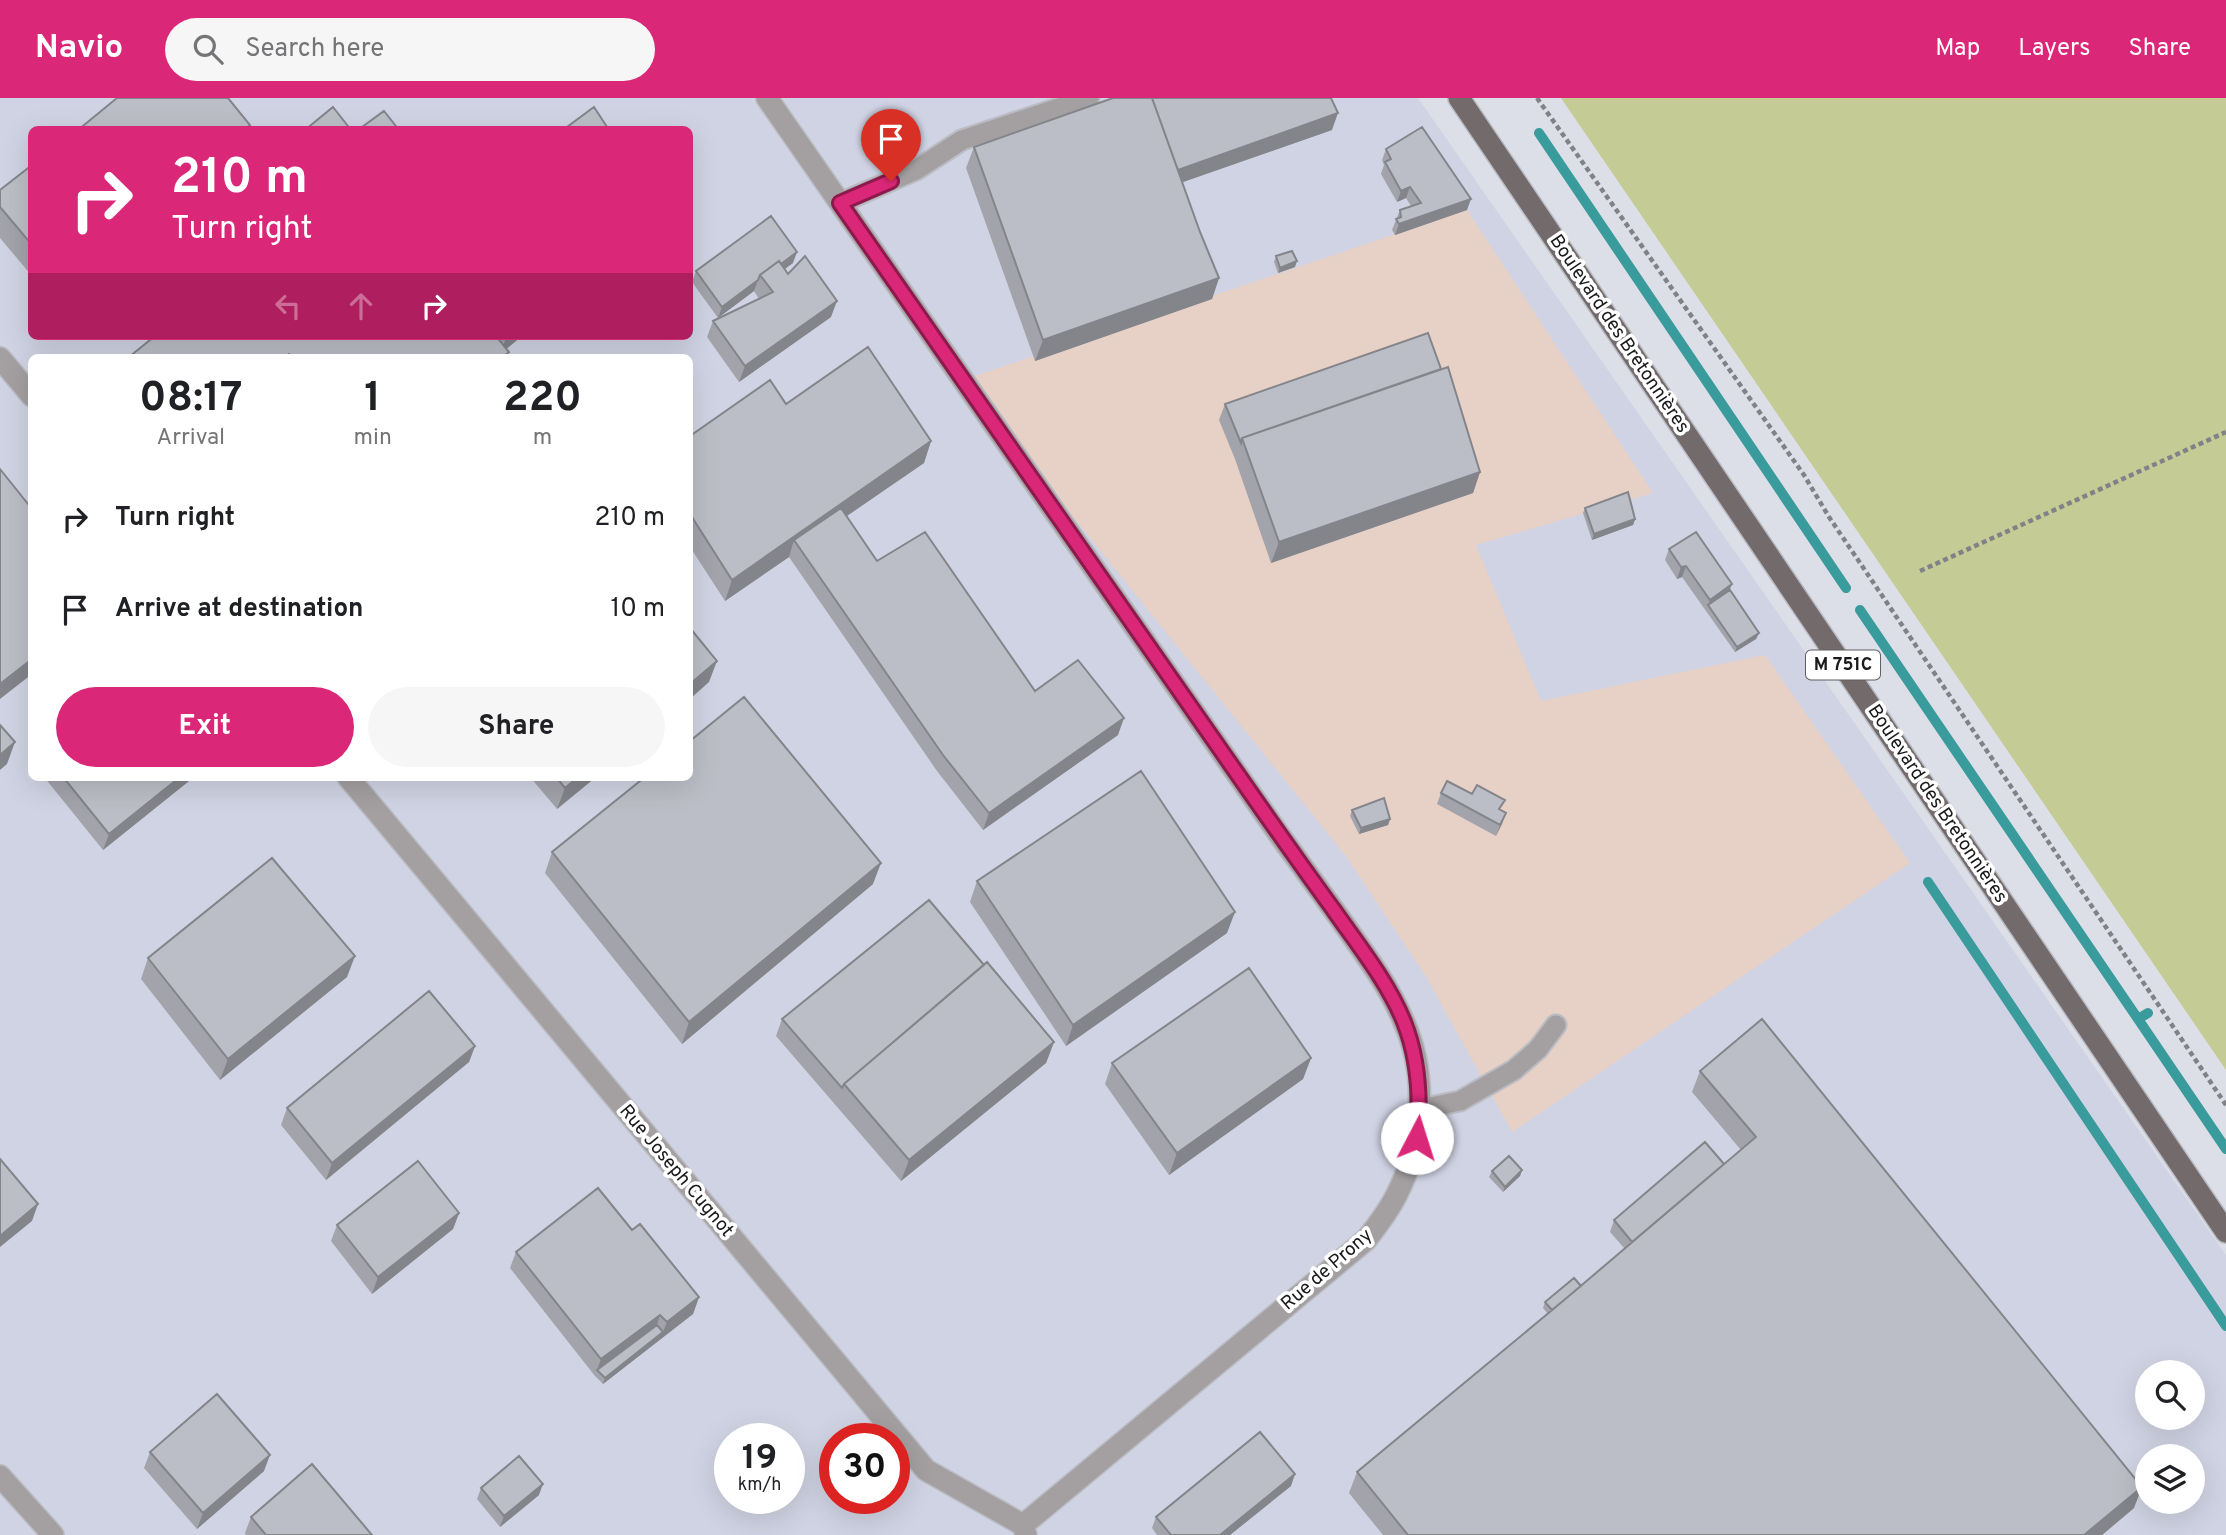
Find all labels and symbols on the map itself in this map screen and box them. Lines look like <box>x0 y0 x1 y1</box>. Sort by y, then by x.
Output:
pin <box>861 109 921 181</box>
street label: Boulevard des Bretonnières <box>1544 230 1694 438</box>
road number: M 751C <box>1806 650 1880 680</box>
street label: Boulevard des Bretonnières <box>1862 700 2012 908</box>
street label: Rue Joseph Cugnot <box>614 1100 738 1242</box>
position arrow <box>1380 1101 1454 1175</box>
street label: Rue de Prony <box>1276 1224 1378 1316</box>
speed limit sign: 30 <box>819 1423 910 1514</box>

